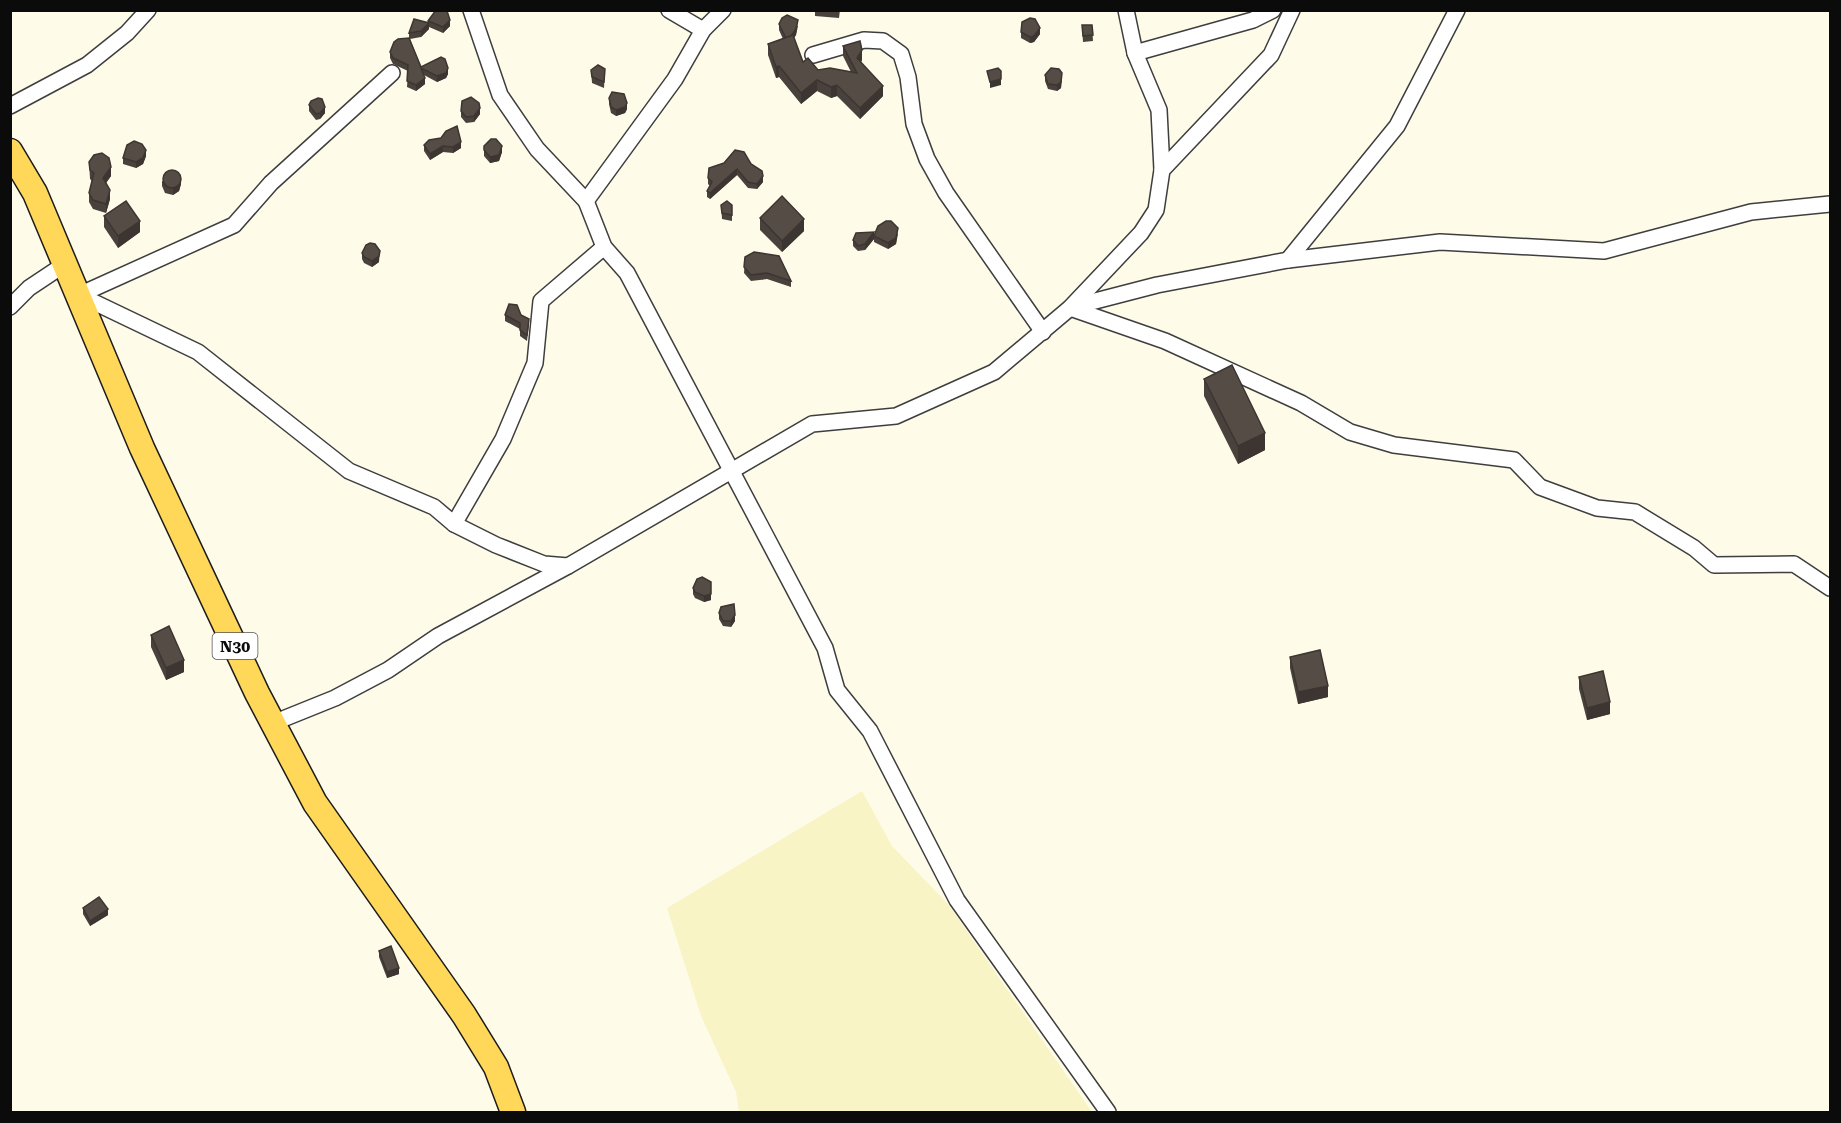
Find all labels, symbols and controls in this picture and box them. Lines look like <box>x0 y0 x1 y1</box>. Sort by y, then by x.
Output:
road number: N30 <box>212 633 258 659</box>

